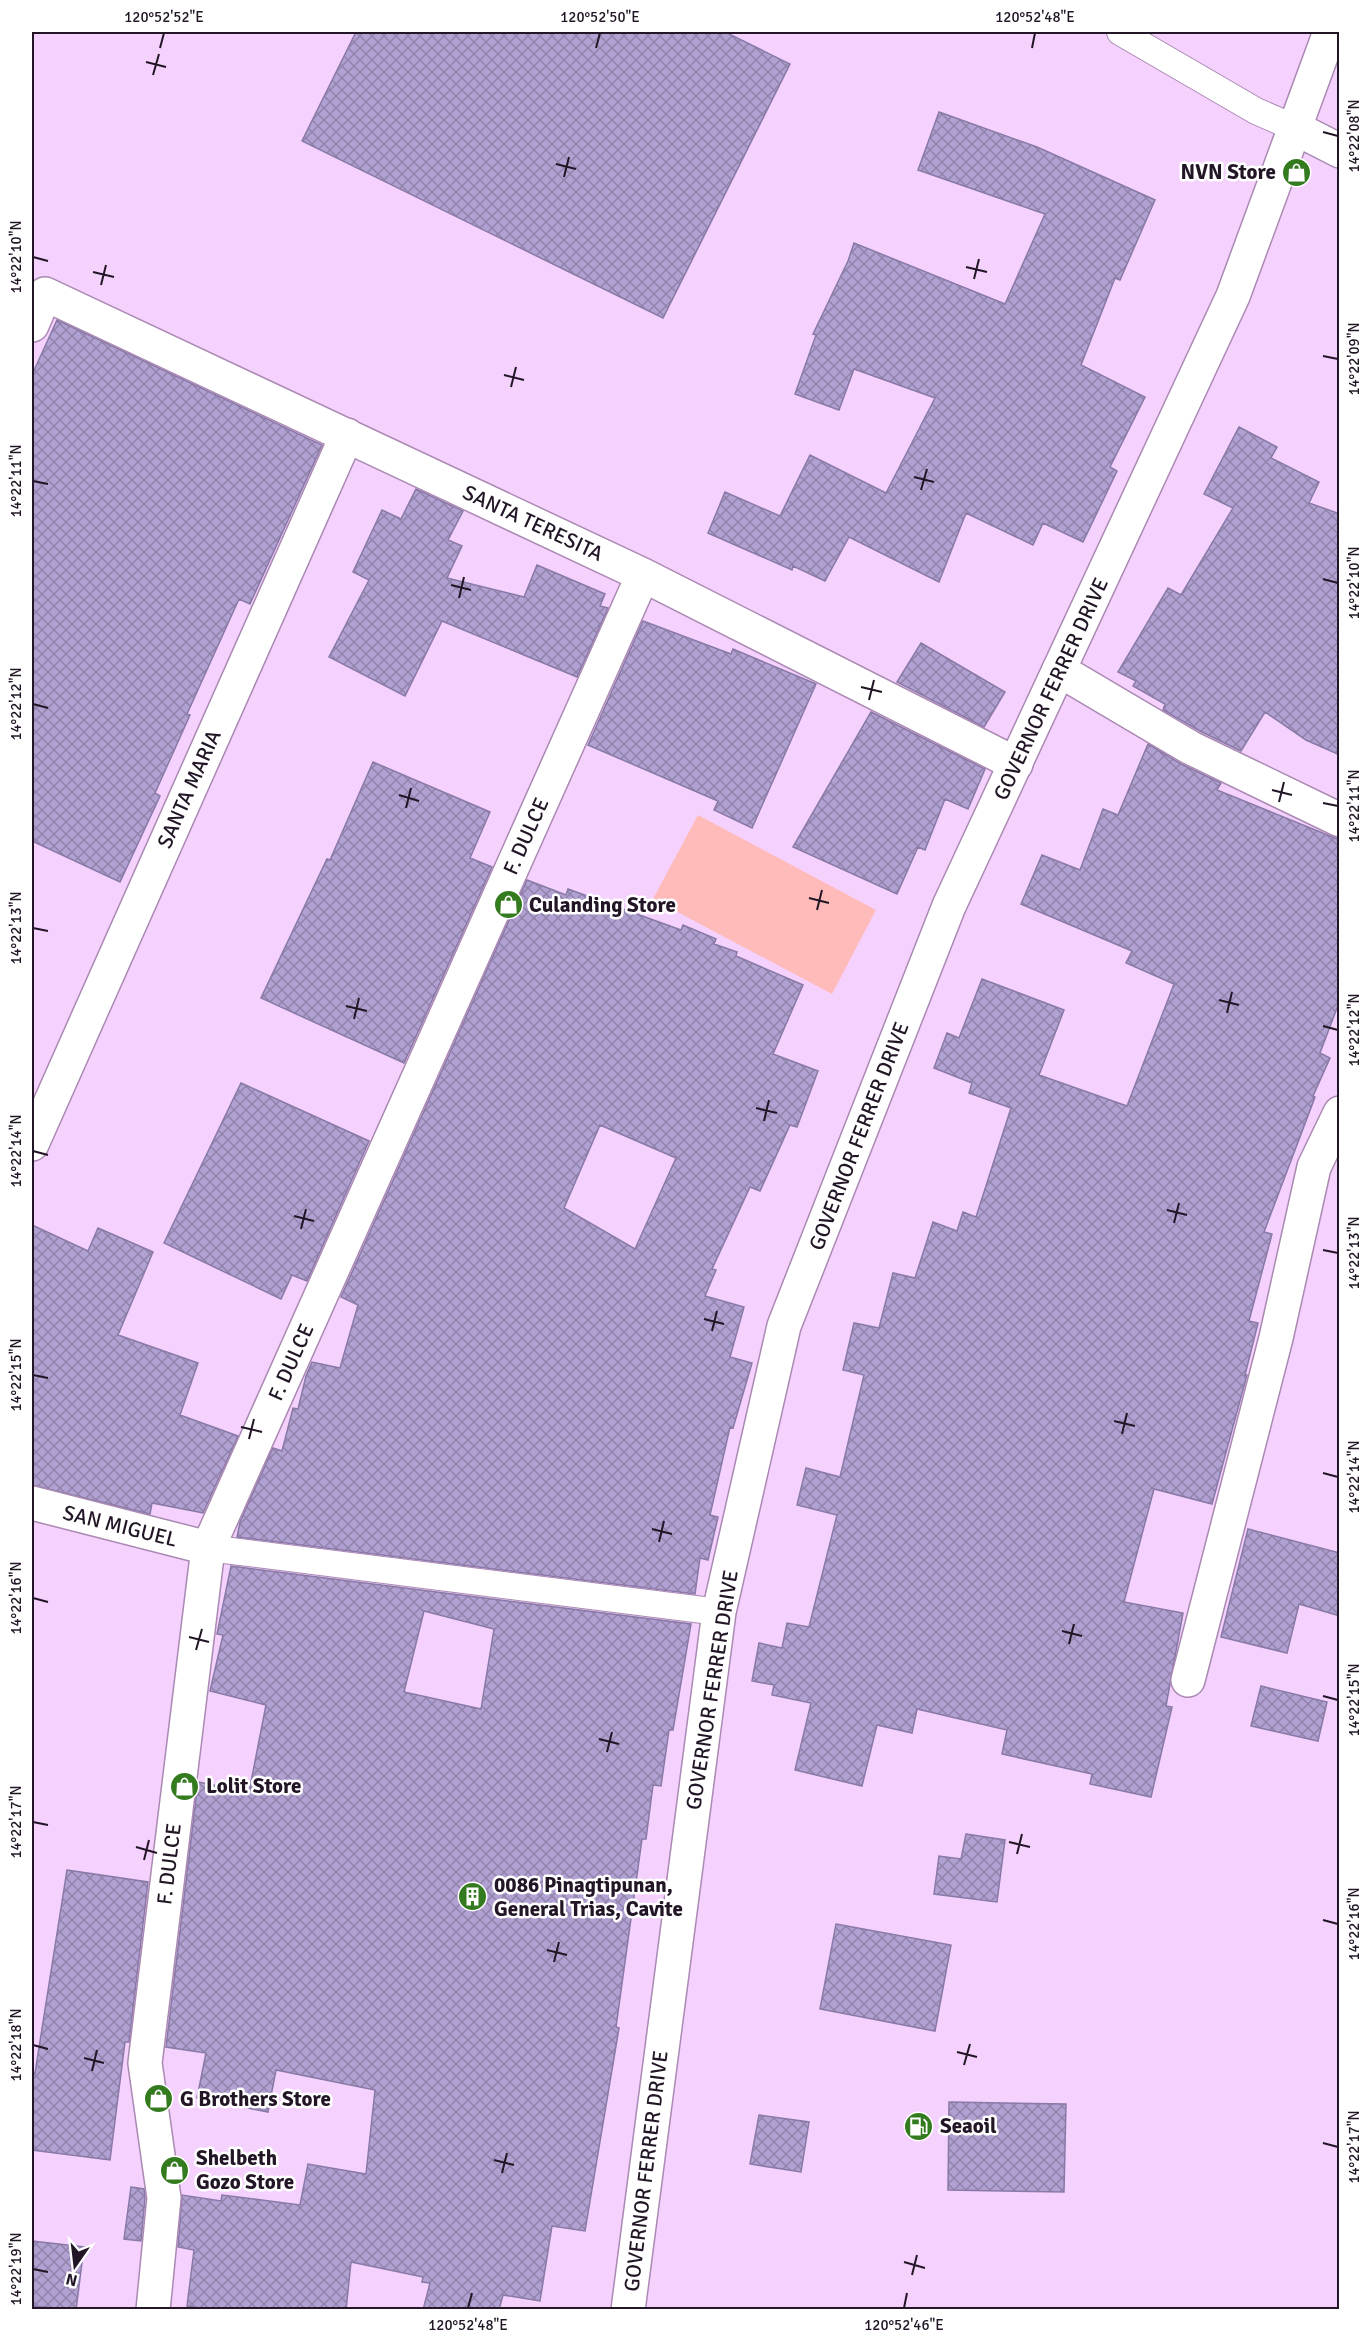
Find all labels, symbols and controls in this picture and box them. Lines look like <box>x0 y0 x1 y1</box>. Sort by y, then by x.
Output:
text: 120°52'52"E <box>124 8 204 26</box>
text: 120°52'50"E <box>560 8 640 26</box>
text: 120°52'48"E <box>995 8 1075 26</box>
text: 14°22'08"N <box>1345 99 1363 173</box>
shop icon: NVN Store <box>1281 156 1313 188</box>
place label: NVN Store <box>1181 159 1276 185</box>
text: 14°22'10"N <box>7 220 25 294</box>
text: 14°22'09"N <box>1345 322 1363 396</box>
text: 14°22'11"N <box>7 444 25 518</box>
street label: SANTA TERESITA <box>459 479 607 567</box>
text: 14°22'10"N <box>1345 546 1363 620</box>
street label: GOVERNOR FERRER DRIVE <box>988 574 1114 804</box>
text: 14°22'12"N <box>7 667 25 741</box>
street label: SANTA MARIA <box>151 726 227 852</box>
text: 14°22'11"N <box>1345 769 1363 843</box>
street label: F. DULCE <box>498 793 554 879</box>
shop icon: Culanding Store <box>492 889 524 921</box>
text: 14°22'13"N <box>7 891 25 965</box>
place label: Culanding Store <box>529 892 676 918</box>
text: 14°22'12"N <box>1345 993 1363 1067</box>
street label: GOVERNOR FERRER DRIVE <box>803 1018 915 1254</box>
text: 14°22'14"N <box>7 1114 25 1188</box>
text: 14°22'13"N <box>1345 1216 1363 1290</box>
street label: F. DULCE <box>263 1319 319 1405</box>
text: 14°22'15"N <box>7 1338 25 1412</box>
text: 14°22'14"N <box>1345 1440 1363 1514</box>
street label: SAN MIGUEL <box>60 1499 180 1553</box>
text: 14°22'16"N <box>7 1561 25 1635</box>
street label: GOVERNOR FERRER DRIVE <box>680 1568 744 1812</box>
text: 14°22'15"N <box>1345 1663 1363 1737</box>
shop icon: Lolit Store <box>169 1770 201 1802</box>
place label: Lolit Store <box>206 1773 302 1799</box>
text: 14°22'17"N <box>7 1785 25 1859</box>
street label: F. DULCE <box>151 1822 187 1906</box>
place label: 0086 Pinagtipunan, General Trias, Cavite <box>494 1872 683 1922</box>
building icon: 0086 Pinagtipunan, General Trias, Cavite <box>457 1881 489 1913</box>
text: 14°22'16"N <box>1345 1887 1363 1961</box>
text: 14°22'18"N <box>7 2008 25 2082</box>
street label: GOVERNOR FERRER DRIVE <box>618 2049 674 2293</box>
shop icon: G Brothers Store <box>143 2083 175 2115</box>
place label: G Brothers Store <box>180 2086 331 2112</box>
fuel station icon: Seaoil <box>903 2110 935 2142</box>
text: 14°22'17"N <box>1345 2110 1363 2184</box>
place label: Seaoil <box>940 2113 997 2139</box>
place label: Shelbeth Gozo Store <box>196 2145 294 2195</box>
shop icon: Shelbeth Gozo Store <box>159 2154 191 2186</box>
text: 14°22'19"N <box>7 2232 25 2306</box>
north arrow <box>45 2236 105 2296</box>
text: N <box>64 2269 79 2291</box>
text: 120°52'48"E <box>428 2316 508 2334</box>
text: 120°52'46"E <box>864 2316 944 2334</box>

